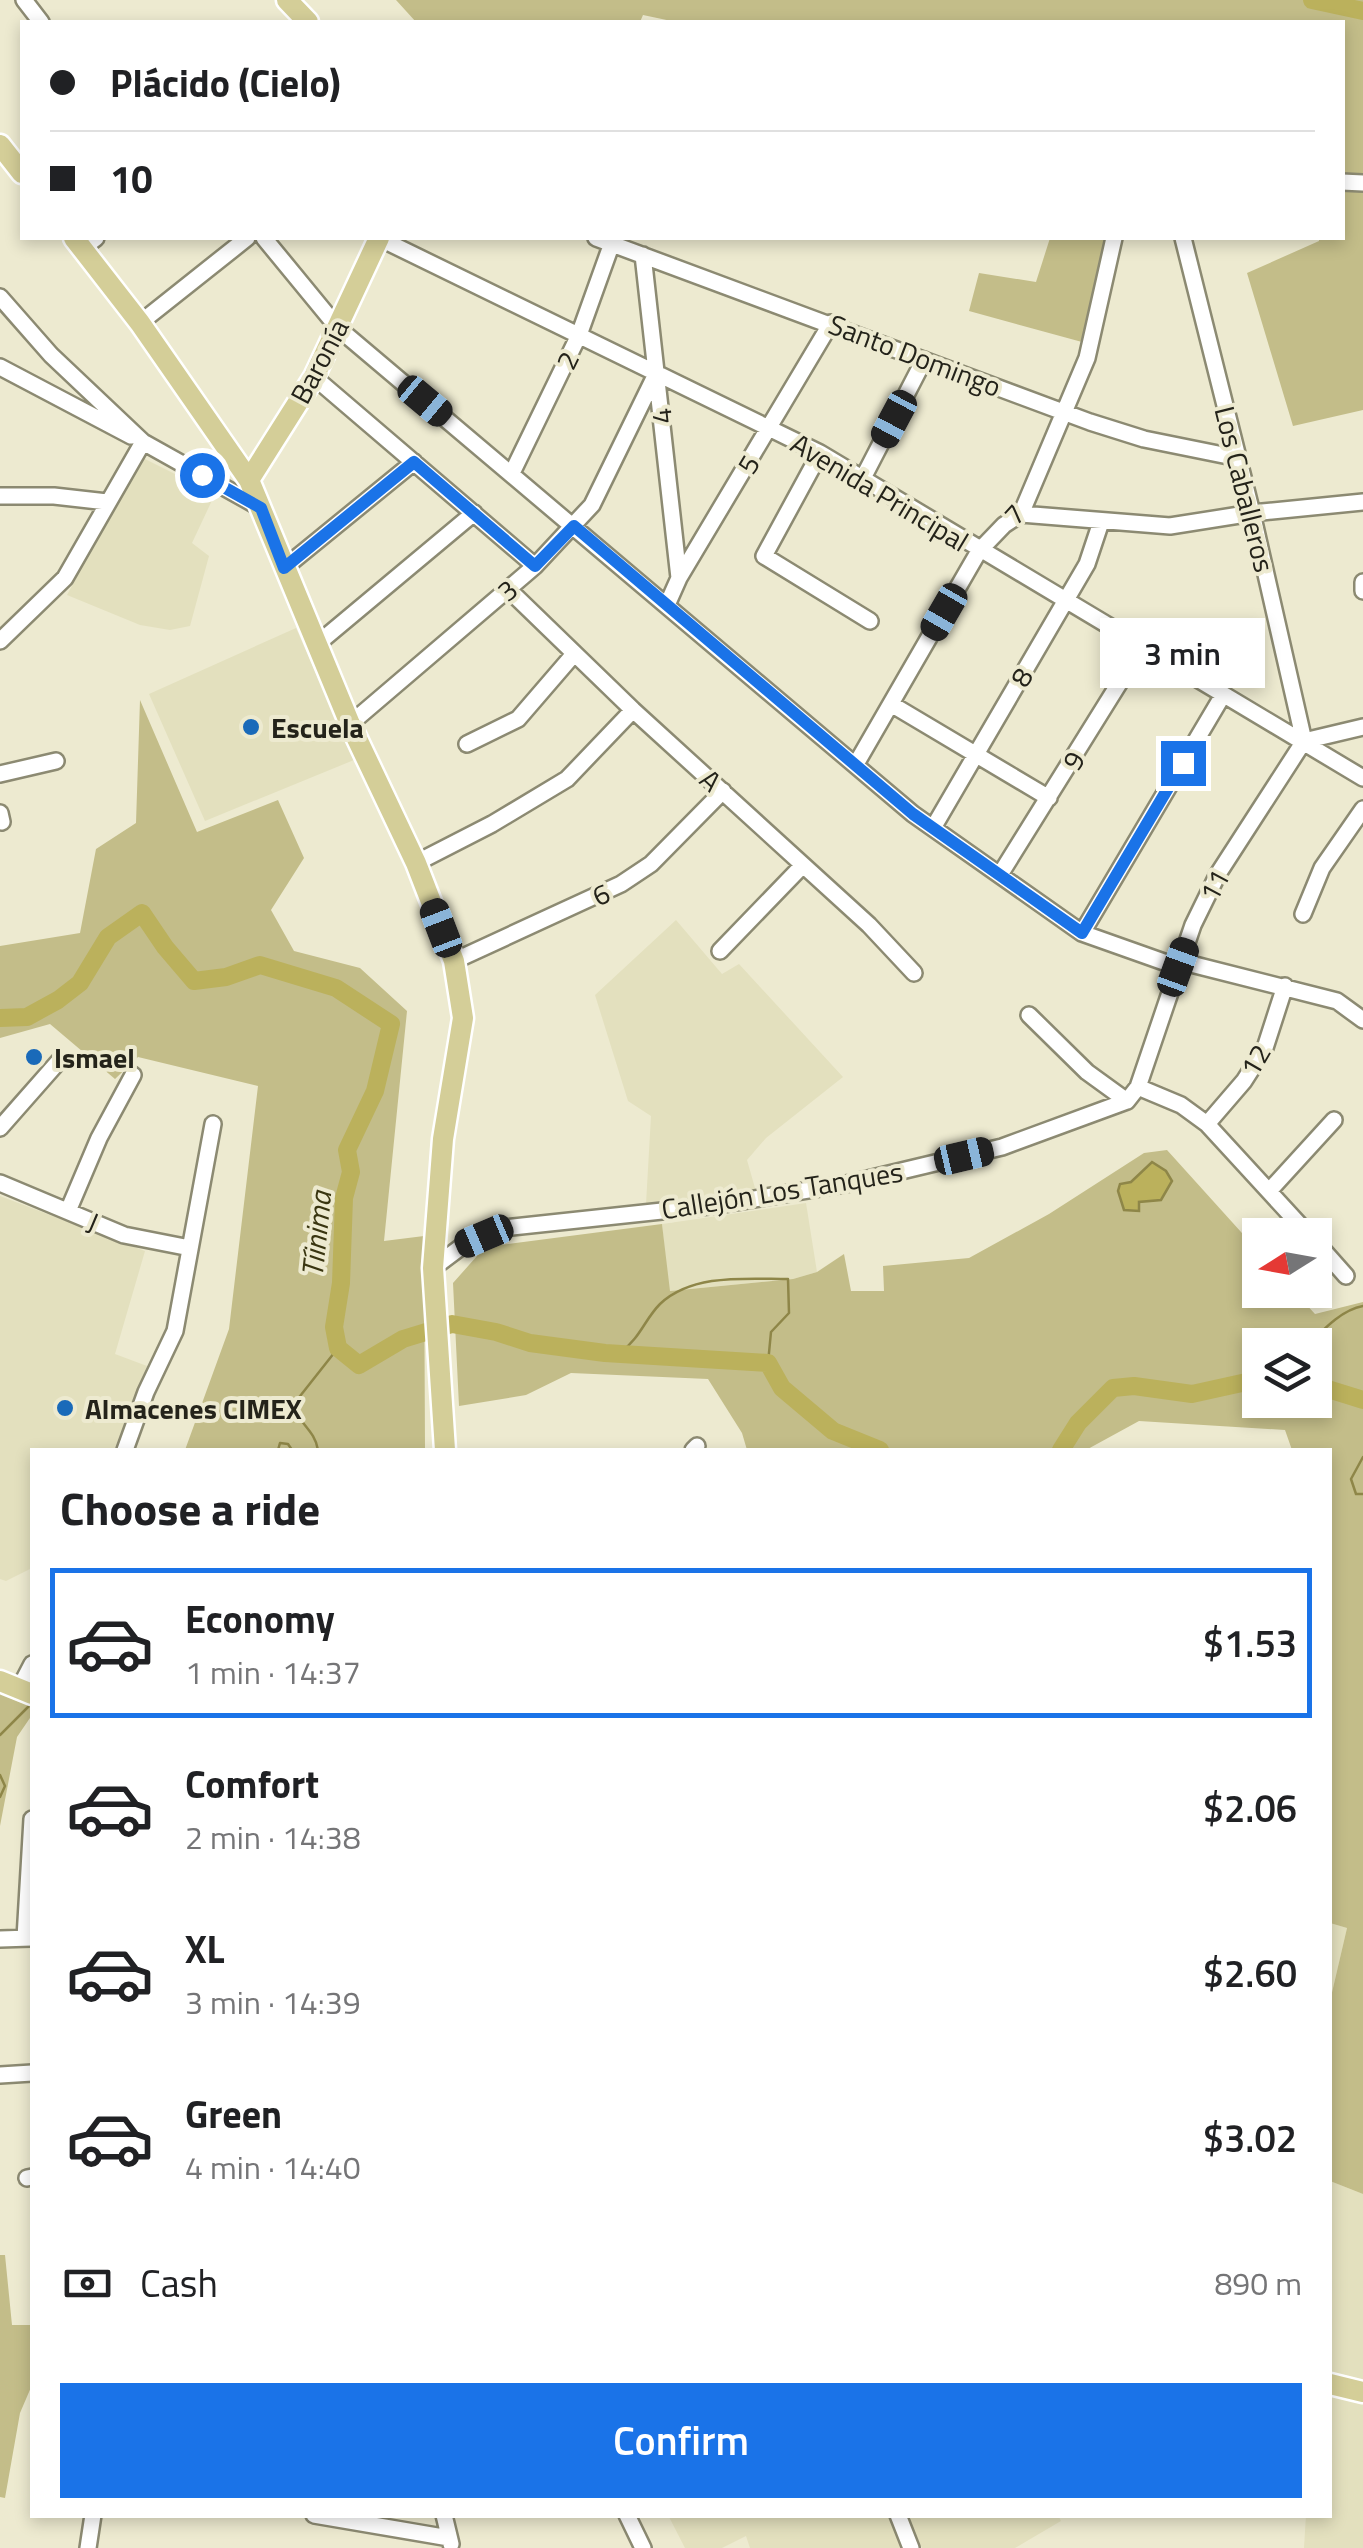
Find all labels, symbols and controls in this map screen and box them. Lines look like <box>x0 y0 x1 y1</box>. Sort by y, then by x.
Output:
text: Plácido (Cielo) <box>110 54 341 112</box>
text: 10 <box>110 150 153 208</box>
street label: Santo Domingo <box>823 302 1007 408</box>
street label: Baronía <box>279 311 359 411</box>
street label: 2 <box>544 344 590 376</box>
car <box>392 370 458 432</box>
car <box>867 385 921 453</box>
street label: Los Caballeros <box>1204 402 1286 576</box>
street label: 4 <box>639 406 683 426</box>
street label: Avenida Principal <box>783 422 977 562</box>
street label: 5 <box>726 446 770 482</box>
route start <box>180 453 225 498</box>
street label: 7 <box>993 494 1035 534</box>
street label: 3 <box>487 568 527 612</box>
car <box>916 579 972 645</box>
callout: 3 min <box>1100 618 1266 688</box>
text: 3 min <box>1144 629 1221 677</box>
street label: 8 <box>998 659 1044 695</box>
place label: Escuela <box>271 706 364 749</box>
marker: Escuela <box>240 716 262 738</box>
route end <box>1161 741 1206 786</box>
street label: 9 <box>1051 742 1095 778</box>
street label: A <box>690 758 732 802</box>
street label: 11 <box>1188 861 1240 909</box>
street label: 6 <box>585 871 617 917</box>
car <box>416 895 466 961</box>
car <box>1154 934 1202 1000</box>
place label: Ismael <box>54 1036 135 1079</box>
street label: 12 <box>1229 1036 1281 1084</box>
marker: Ismael <box>23 1046 45 1068</box>
car <box>931 1135 997 1177</box>
street label: Callejón Los Tanques <box>658 1150 906 1230</box>
water label: Tíinima <box>289 1187 344 1279</box>
street label: J <box>81 1201 105 1243</box>
car <box>451 1210 517 1262</box>
north arrow <box>1242 1218 1332 1308</box>
map controls <box>1242 1218 1332 1418</box>
button: layers <box>1242 1328 1332 1418</box>
place label: Almacenes CIMEX <box>85 1387 302 1430</box>
marker: Almacenes CIMEX <box>54 1397 76 1419</box>
text: Choose a ride <box>60 1474 320 1542</box>
text: Economy <box>185 1590 335 1648</box>
icon: car <box>65 1598 155 1688</box>
text: $1.53 <box>1203 1614 1297 1672</box>
text: 1 min · 14:37 <box>185 1648 361 1696</box>
text: Comfort <box>185 1755 319 1813</box>
icon: car <box>65 1763 155 1853</box>
text: $2.06 <box>1203 1779 1297 1837</box>
text: 2 min · 14:38 <box>185 1813 361 1861</box>
text: XL <box>185 1920 225 1978</box>
icon: car <box>65 1928 155 2018</box>
text: $2.60 <box>1203 1944 1297 2002</box>
text: 3 min · 14:39 <box>185 1978 361 2026</box>
text: Green <box>185 2085 282 2143</box>
icon: car <box>65 2093 155 2183</box>
text: $3.02 <box>1203 2109 1297 2167</box>
text: 4 min · 14:40 <box>185 2143 361 2191</box>
text: Cash <box>140 2254 218 2312</box>
icon: cash <box>60 2256 115 2311</box>
text: 890 m <box>1214 2259 1302 2307</box>
button: Confirm <box>60 2383 1302 2498</box>

